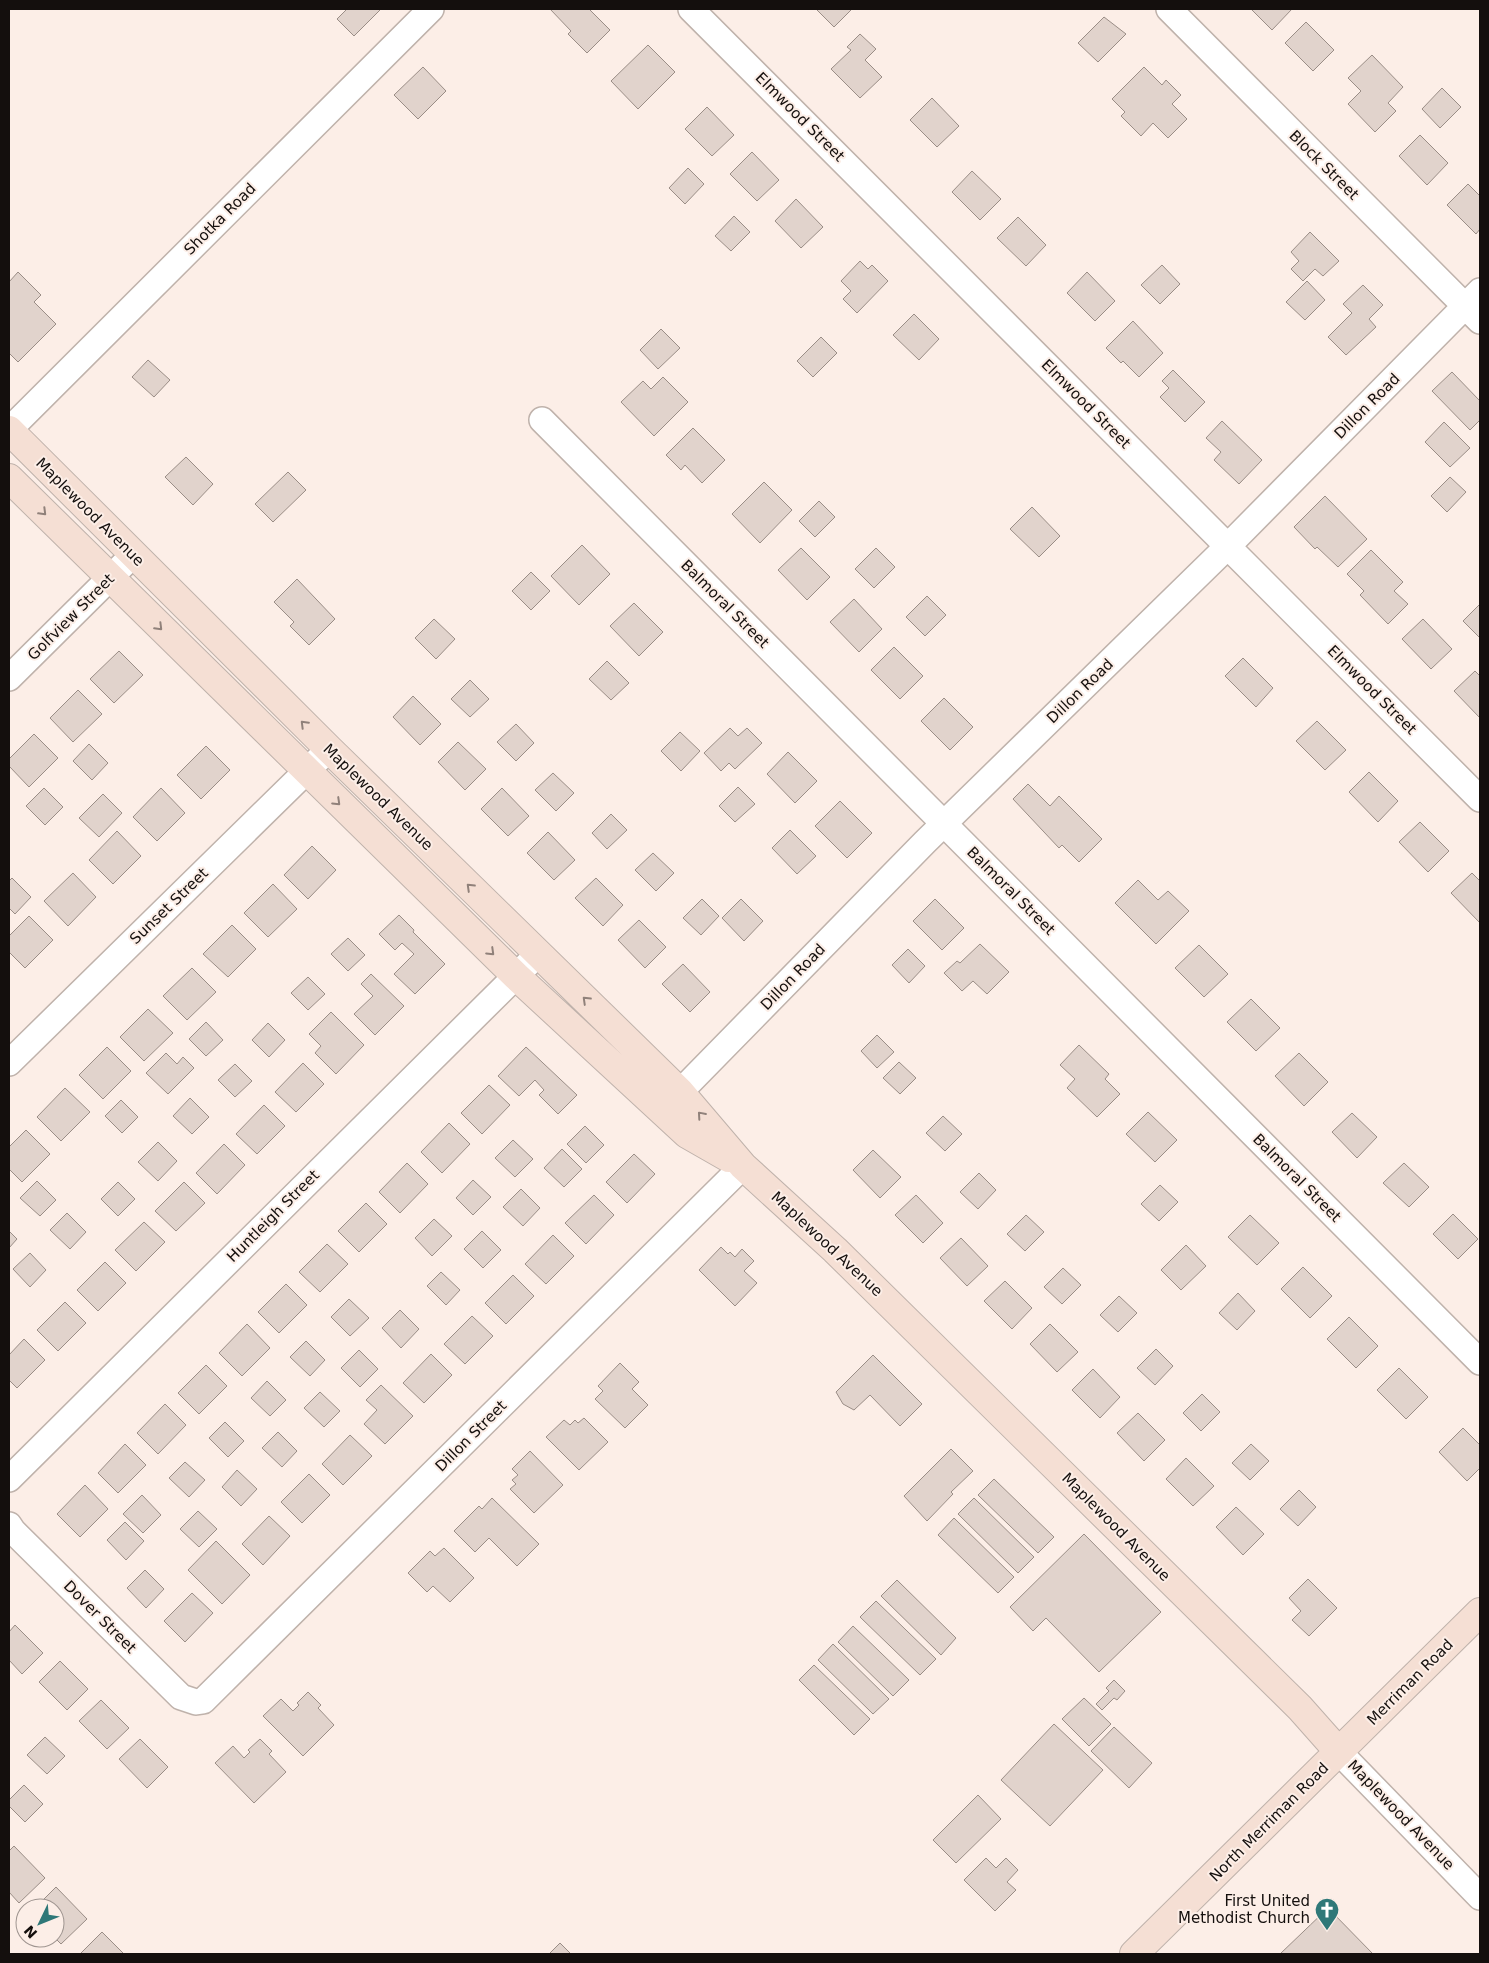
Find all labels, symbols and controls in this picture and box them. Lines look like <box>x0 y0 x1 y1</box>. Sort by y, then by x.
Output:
street label: Elmwood Street <box>752 69 848 165</box>
street label: Block Street <box>1285 126 1363 204</box>
street label: Shotka Road <box>180 179 260 259</box>
street label: Elmwood Street <box>1038 356 1134 452</box>
street label: Dillon Road <box>1331 370 1403 442</box>
street label: Maplewood Avenue <box>32 454 148 570</box>
one-way arrow <box>38 506 47 515</box>
street label: Balmoral Street <box>677 556 773 652</box>
street label: Golfview Street <box>24 570 118 664</box>
one-way arrow <box>153 621 162 630</box>
street label: Elmwood Street <box>1324 642 1420 738</box>
street label: Dillon Road <box>1043 655 1117 727</box>
one-way arrow <box>300 721 309 730</box>
street label: Maplewood Avenue <box>319 740 437 854</box>
one-way arrow <box>331 796 340 805</box>
street label: Balmoral Street <box>963 843 1059 939</box>
street label: Sunset Street <box>126 864 212 948</box>
one-way arrow <box>466 884 475 893</box>
street label: Dillon Road <box>757 940 829 1014</box>
one-way arrow <box>485 946 494 955</box>
one-way arrow <box>583 997 592 1006</box>
one-way arrow <box>697 1112 706 1121</box>
street label: Balmoral Street <box>1249 1130 1345 1226</box>
street label: Huntleigh Street <box>223 1166 323 1266</box>
street label: Maplewood Avenue <box>768 1188 886 1300</box>
street label: Dillon Street <box>432 1397 510 1475</box>
street label: Maplewood Avenue <box>1058 1469 1174 1585</box>
street label: Dover Street <box>60 1577 140 1657</box>
street label: Merriman Road <box>1363 1635 1457 1729</box>
street label: Maplewood Avenue <box>1344 1756 1458 1874</box>
street label: North Merriman Road <box>1206 1759 1332 1885</box>
place label: First United Methodist Church <box>1178 1892 1310 1927</box>
church icon: First United Methodist Church <box>1314 1897 1340 1931</box>
north arrow <box>15 1898 65 1948</box>
text: N <box>21 1922 40 1942</box>

